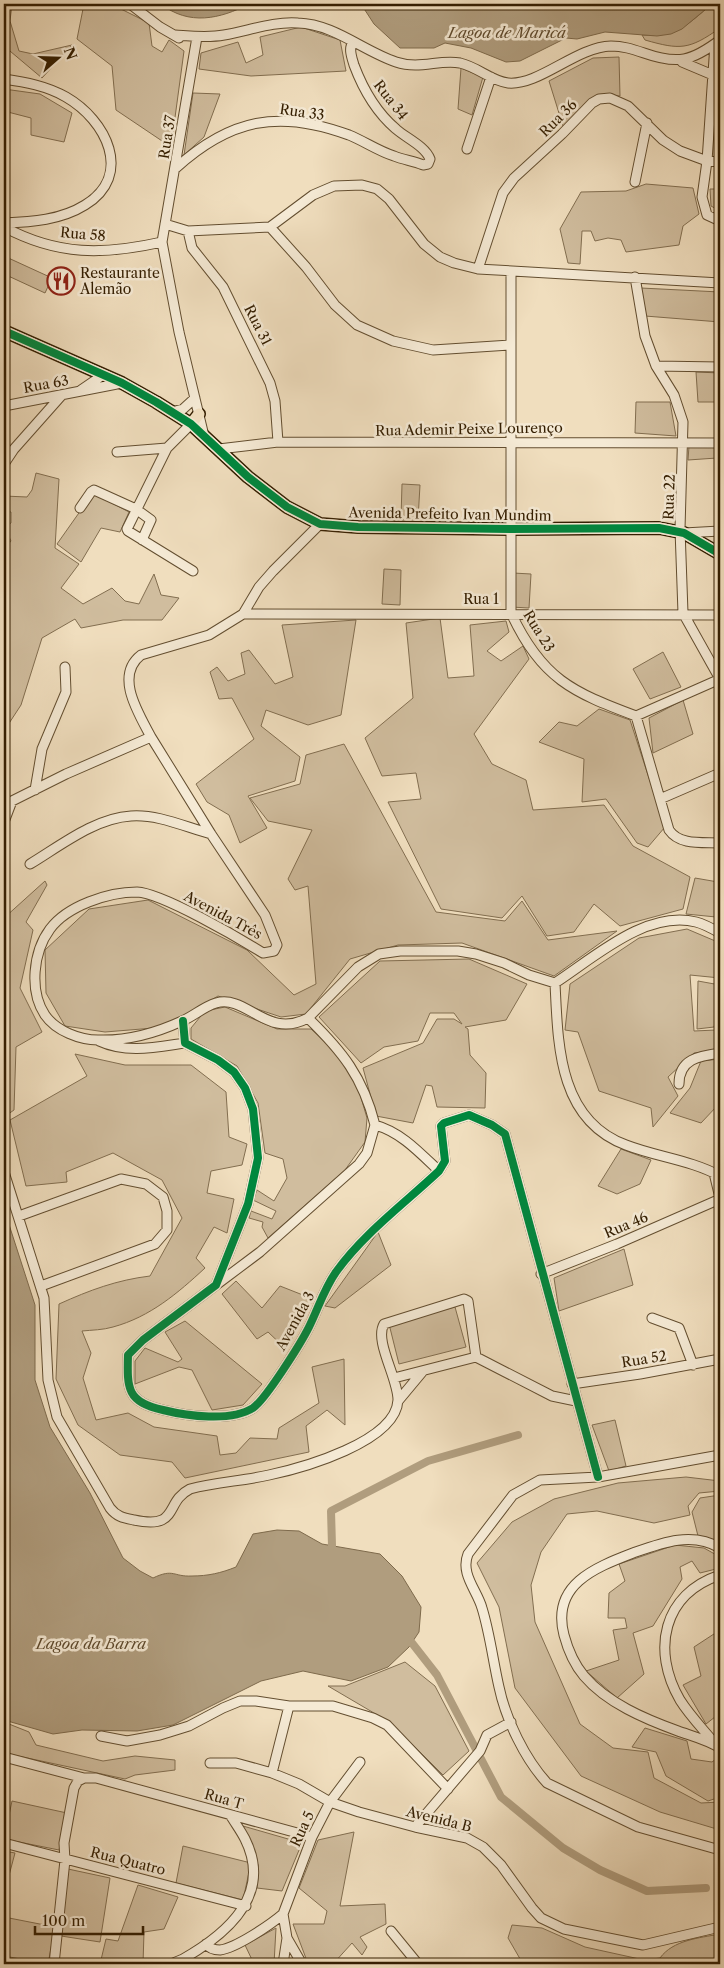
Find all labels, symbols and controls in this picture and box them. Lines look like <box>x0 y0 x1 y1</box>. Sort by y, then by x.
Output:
water label: Lagoa de Maricá <box>447 23 566 42</box>
north arrow <box>32 32 82 82</box>
text: N <box>60 45 81 62</box>
street label: Rua 34 <box>370 76 412 124</box>
street label: Rua 36 <box>535 95 581 141</box>
street label: Rua 33 <box>278 100 326 124</box>
street label: Rua 37 <box>155 114 179 160</box>
street label: Rua 58 <box>59 223 107 245</box>
place label: Restaurante Alemão <box>79 264 160 298</box>
restaurant icon: Restaurante Alemão <box>46 266 76 296</box>
street label: Rua 31 <box>240 302 276 349</box>
street label: Rua 63 <box>22 371 70 397</box>
street label: Rua Ademir Peixe Lourenço <box>375 418 563 440</box>
street label: Rua 22 <box>659 474 679 520</box>
street label: Avenida Prefeito Ivan Mundim <box>347 503 552 525</box>
street label: Rua 1 <box>463 590 499 608</box>
street label: Rua 23 <box>519 607 559 655</box>
street label: Avenida Três <box>180 886 265 943</box>
street label: Rua 46 <box>601 1208 651 1242</box>
street label: Avenida 3 <box>271 1288 319 1355</box>
street label: Rua 52 <box>620 1347 668 1371</box>
water label: Lagoa da Barra <box>35 1634 146 1653</box>
street label: Rua T <box>202 1785 246 1813</box>
street label: Avenida B <box>403 1802 474 1836</box>
street label: Rua 5 <box>286 1808 318 1850</box>
street label: Rua Quatro <box>89 1843 167 1879</box>
scale bar <box>35 1903 142 1935</box>
text: 100 m <box>42 1911 85 1930</box>

